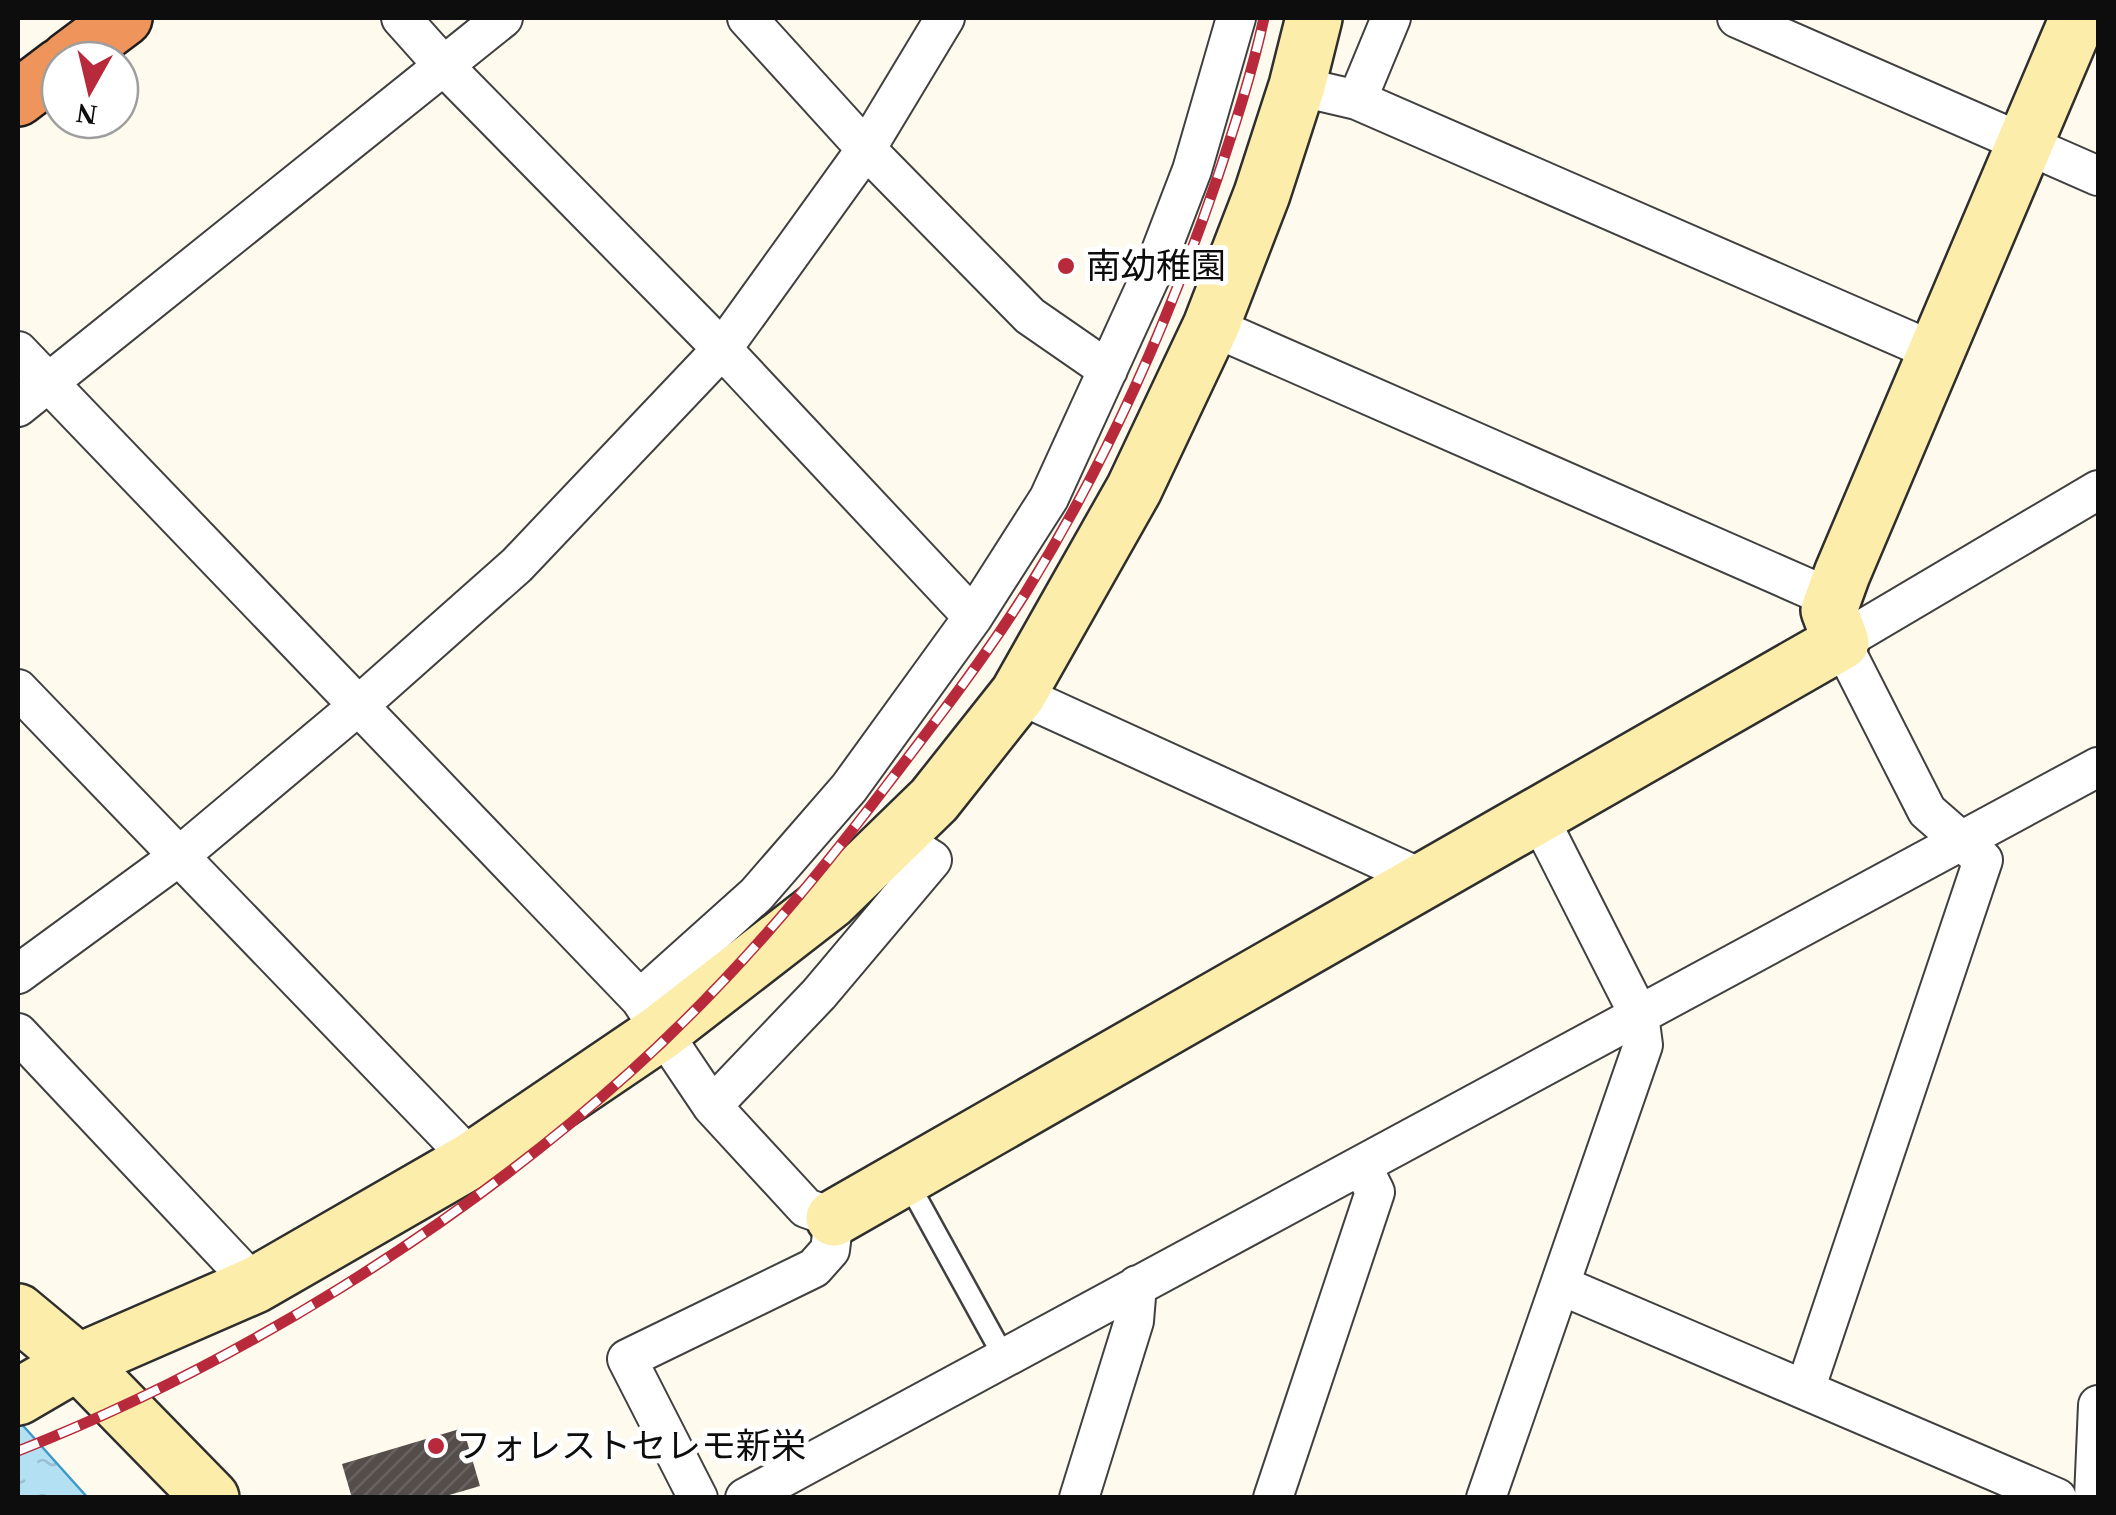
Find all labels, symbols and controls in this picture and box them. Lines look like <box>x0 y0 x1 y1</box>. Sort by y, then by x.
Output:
north arrow <box>40 40 140 140</box>
text: N <box>74 98 99 131</box>
place label: 南幼稚園 <box>1086 247 1226 286</box>
marker: 南幼稚園 <box>1055 255 1077 277</box>
place label: フォレストセレモ新栄 <box>456 1427 806 1466</box>
marker: フォレストセレモ新栄 <box>425 1435 447 1457</box>

